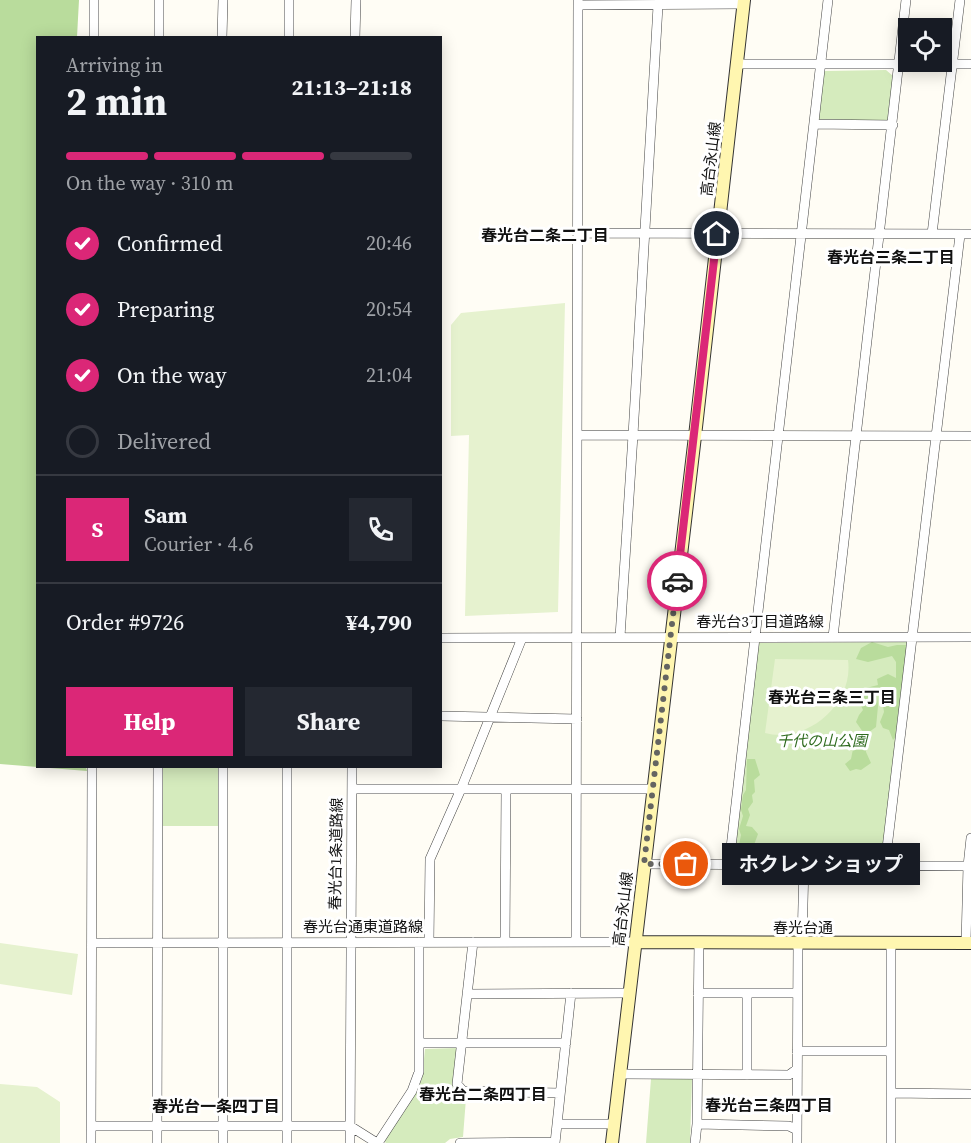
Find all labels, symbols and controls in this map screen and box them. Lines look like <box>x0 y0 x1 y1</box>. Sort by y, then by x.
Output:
map controls <box>898 18 952 72</box>
button: locate <box>898 18 952 72</box>
text: Arriving in <box>66 51 163 79</box>
text: 21:13–21:18 <box>292 72 412 102</box>
text: 2 min <box>66 75 167 128</box>
street label: 高台永山線 <box>696 120 725 197</box>
text: On the way · 310 m <box>66 169 233 197</box>
pin <box>691 208 742 259</box>
icon: home <box>700 217 733 250</box>
district label: 春光台二条二丁目 <box>481 224 609 246</box>
icon: check <box>66 227 99 260</box>
text: Confirmed <box>117 228 222 258</box>
text: 20:46 <box>366 229 412 257</box>
district label: 春光台三条二丁目 <box>827 246 955 268</box>
icon: check <box>66 293 99 326</box>
text: Preparing <box>117 294 214 324</box>
text: 20:54 <box>366 295 412 323</box>
icon: check <box>66 359 99 392</box>
text: On the way <box>117 360 226 390</box>
text: 21:04 <box>366 361 412 389</box>
text: Delivered <box>117 426 211 456</box>
button: phone <box>349 498 412 561</box>
text: Sam <box>144 500 188 530</box>
text: S <box>92 514 103 544</box>
text: Courier · 4.6 <box>144 530 253 558</box>
courier <box>647 551 707 611</box>
icon: car <box>661 565 694 598</box>
text: Order #9726 <box>66 607 184 637</box>
text: ¥4,790 <box>346 607 412 637</box>
street label: 春光台3丁目道路線 <box>696 611 824 632</box>
district label: 春光台三条三丁目 <box>768 686 896 708</box>
button: Help <box>66 687 233 756</box>
button: Share <box>245 687 412 756</box>
park label: 千代の山公園 <box>777 730 869 751</box>
street label: 春光台1条道路線 <box>324 798 347 910</box>
pin <box>660 838 711 889</box>
callout: ホクレン ショップ <box>722 843 920 885</box>
icon: bag <box>669 847 702 880</box>
text: ホクレン ショップ <box>739 850 903 878</box>
street label: 高台永山線 <box>608 870 637 947</box>
street label: 春光台通東道路線 <box>303 916 423 937</box>
street label: 春光台通 <box>773 917 833 938</box>
district label: 春光台二条四丁目 <box>419 1083 547 1105</box>
district label: 春光台三条四丁目 <box>705 1094 833 1116</box>
district label: 春光台一条四丁目 <box>152 1095 280 1117</box>

